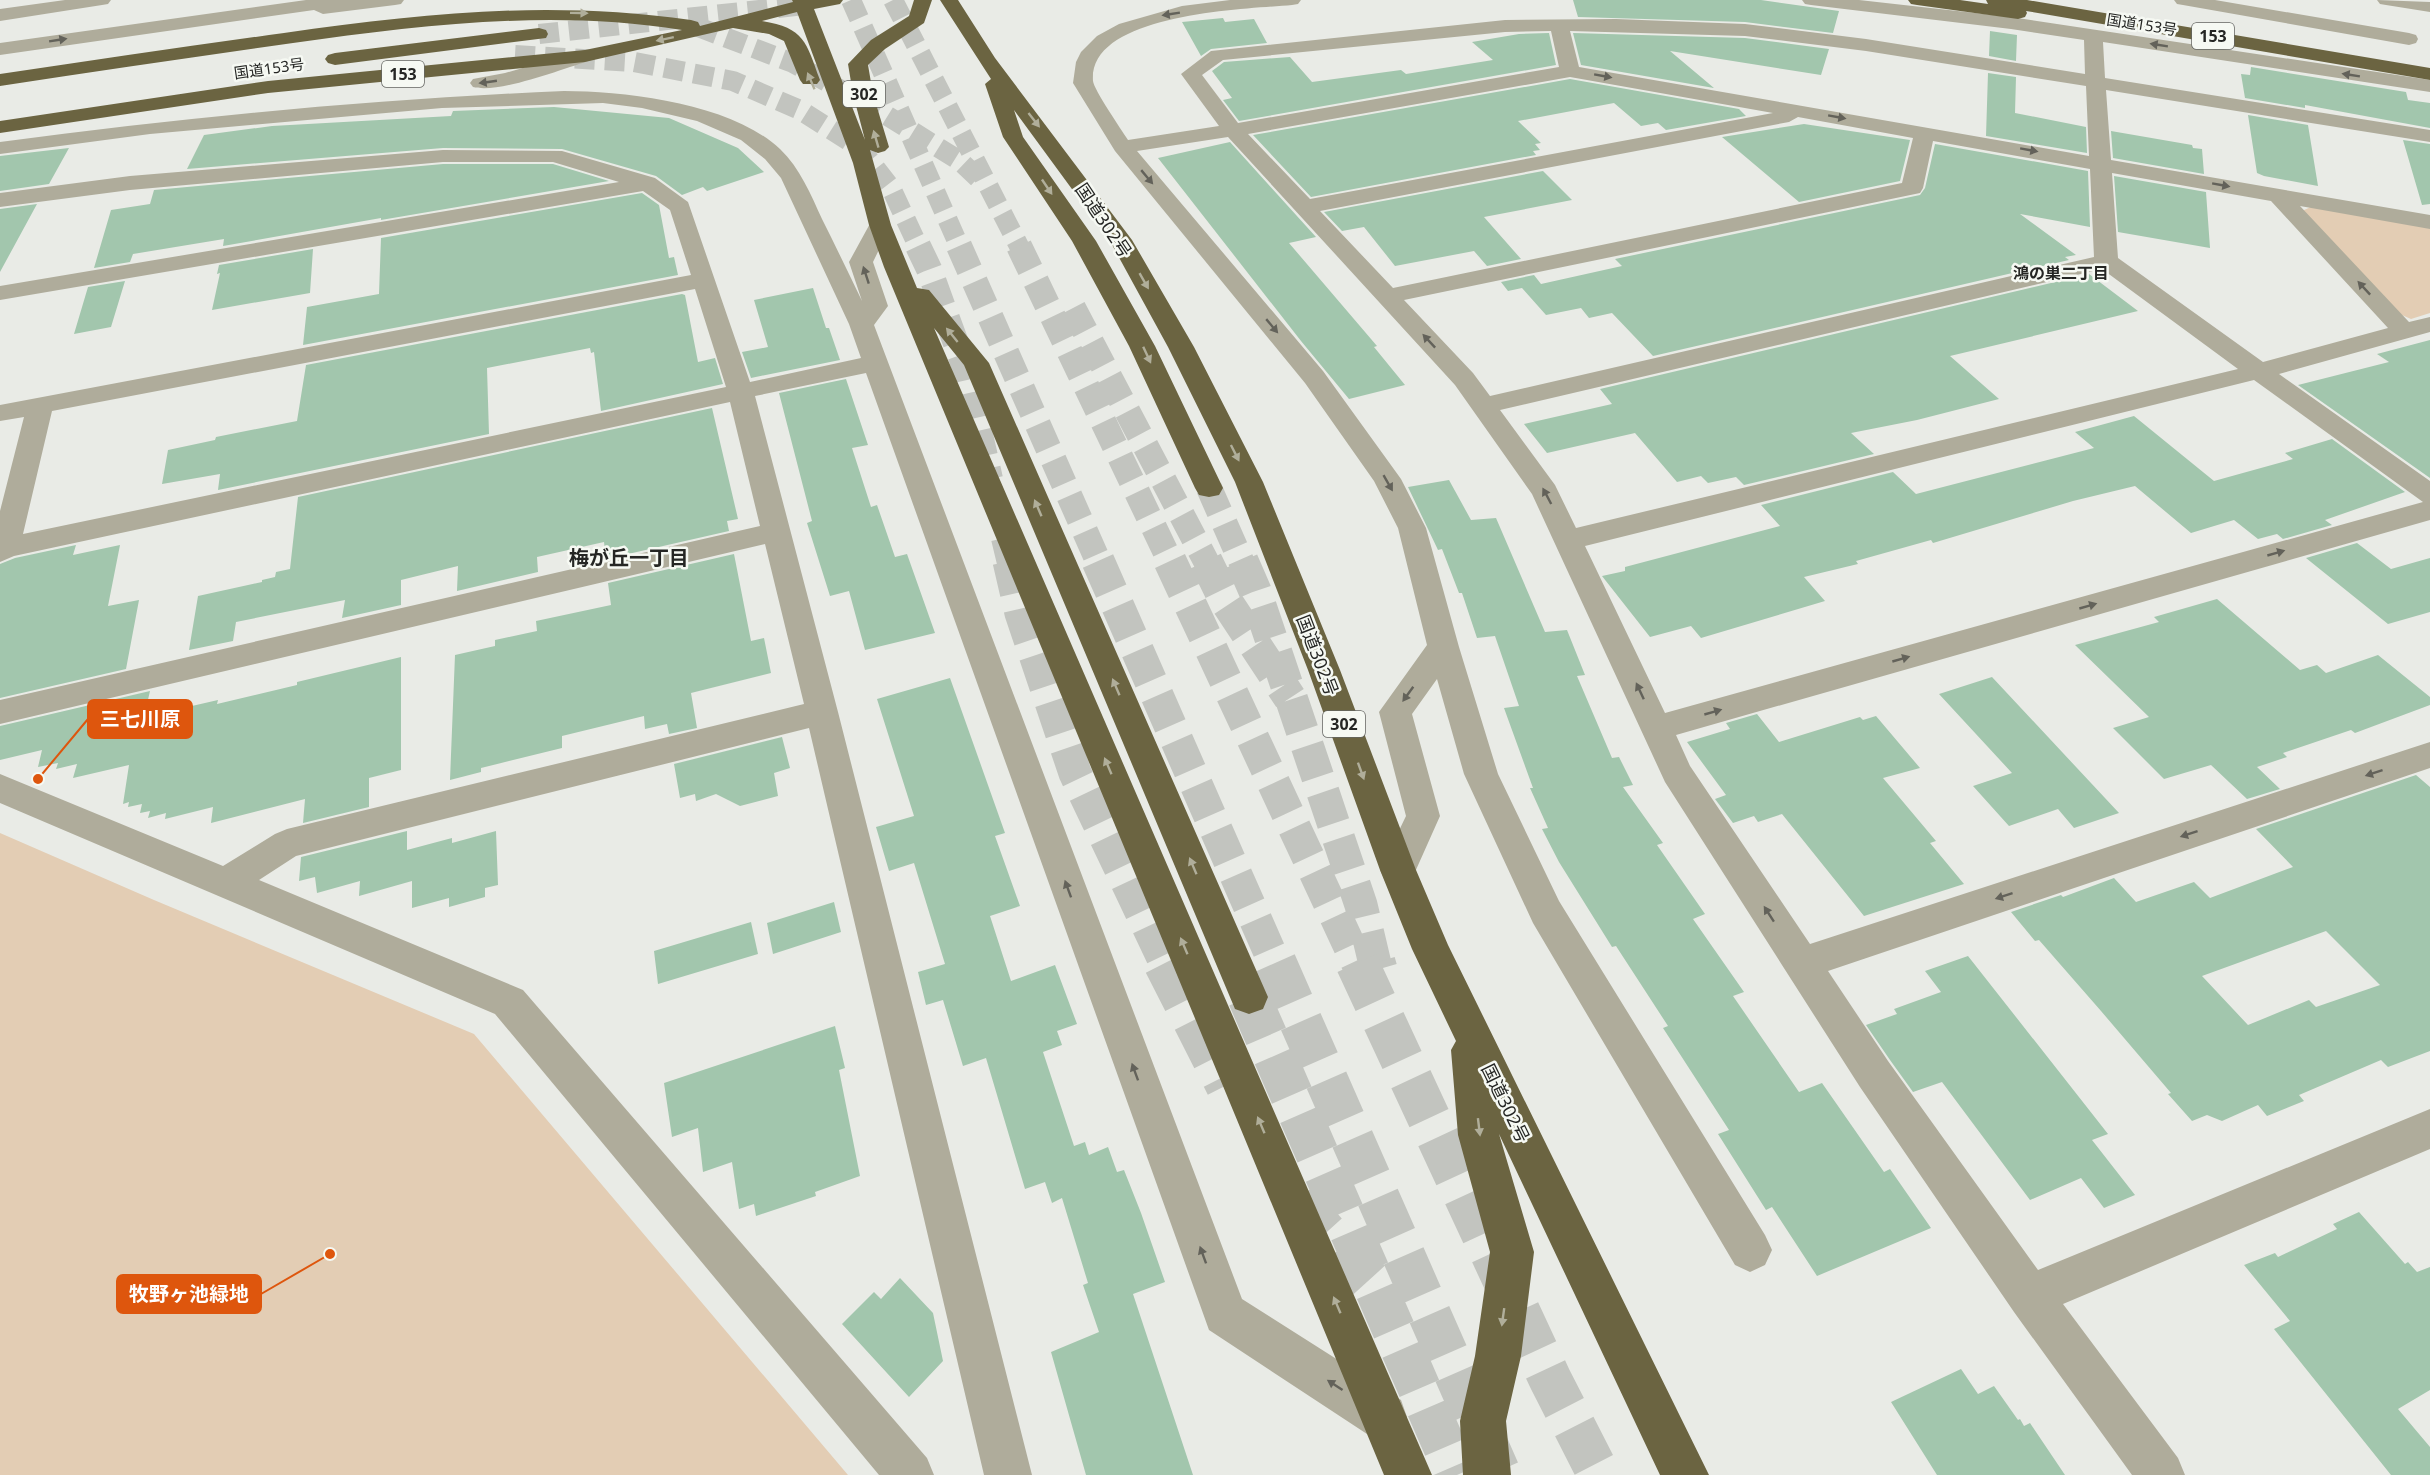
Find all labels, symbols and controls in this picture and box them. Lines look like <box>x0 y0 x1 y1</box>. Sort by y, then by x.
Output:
one-way arrow <box>569 8 588 17</box>
one-way arrow <box>1162 9 1181 18</box>
street label: 国道153号 <box>2105 9 2179 39</box>
road number: 153 <box>2192 23 2234 49</box>
one-way arrow <box>48 35 67 44</box>
one-way arrow <box>656 35 675 44</box>
one-way arrow <box>2149 41 2168 50</box>
street label: 国道153号 <box>233 53 305 83</box>
road number: 153 <box>382 61 424 87</box>
one-way arrow <box>2342 70 2361 79</box>
one-way arrow <box>806 72 815 89</box>
one-way arrow <box>1594 72 1613 81</box>
one-way arrow <box>479 77 498 87</box>
road number: 302 <box>843 81 885 107</box>
one-way arrow <box>1827 112 1846 121</box>
one-way arrow <box>1027 113 1039 128</box>
one-way arrow <box>871 130 880 148</box>
one-way arrow <box>2019 146 2038 155</box>
one-way arrow <box>1140 169 1153 184</box>
street label: 国道302号 <box>1070 178 1138 262</box>
one-way arrow <box>1041 179 1053 195</box>
one-way arrow <box>2211 181 2230 190</box>
district label: 鴻の巣二丁目 <box>2013 262 2109 284</box>
one-way arrow <box>860 266 870 284</box>
one-way arrow <box>1139 273 1149 290</box>
one-way arrow <box>2358 281 2371 296</box>
one-way arrow <box>1265 318 1278 333</box>
one-way arrow <box>946 327 959 343</box>
one-way arrow <box>1423 335 1437 349</box>
one-way arrow <box>1142 346 1151 363</box>
one-way arrow <box>1230 445 1239 462</box>
one-way arrow <box>1383 475 1393 492</box>
one-way arrow <box>1542 488 1552 505</box>
one-way arrow <box>1034 500 1043 517</box>
district label: 梅が丘一丁目 <box>569 544 689 571</box>
one-way arrow <box>2267 548 2285 558</box>
one-way arrow <box>2079 601 2097 610</box>
street label: 国道302号 <box>1292 611 1344 699</box>
one-way arrow <box>1892 654 1910 663</box>
one-way arrow <box>1111 678 1121 696</box>
one-way arrow <box>1635 683 1644 700</box>
one-way arrow <box>1402 686 1414 702</box>
callout: 三七川原 <box>88 700 192 738</box>
text: 三七川原 <box>100 705 180 732</box>
one-way arrow <box>1704 707 1722 716</box>
road number: 302 <box>1323 711 1365 737</box>
one-way arrow <box>1103 757 1113 775</box>
one-way arrow <box>1357 762 1367 780</box>
one-way arrow <box>2365 769 2383 778</box>
one-way arrow <box>2180 830 2198 840</box>
one-way arrow <box>1188 857 1198 875</box>
one-way arrow <box>1063 879 1073 897</box>
one-way arrow <box>1995 891 2013 901</box>
one-way arrow <box>1764 906 1775 922</box>
one-way arrow <box>1179 937 1189 955</box>
street label: 国道302号 <box>1477 1060 1535 1146</box>
one-way arrow <box>1130 1063 1140 1081</box>
one-way arrow <box>1256 1117 1265 1134</box>
one-way arrow <box>1474 1118 1484 1137</box>
one-way arrow <box>1197 1246 1207 1264</box>
callout: 牧野ヶ池緑地 <box>117 1275 261 1313</box>
text: 牧野ヶ池緑地 <box>129 1280 249 1307</box>
one-way arrow <box>1332 1296 1341 1314</box>
one-way arrow <box>1498 1308 1507 1327</box>
one-way arrow <box>1327 1380 1343 1391</box>

